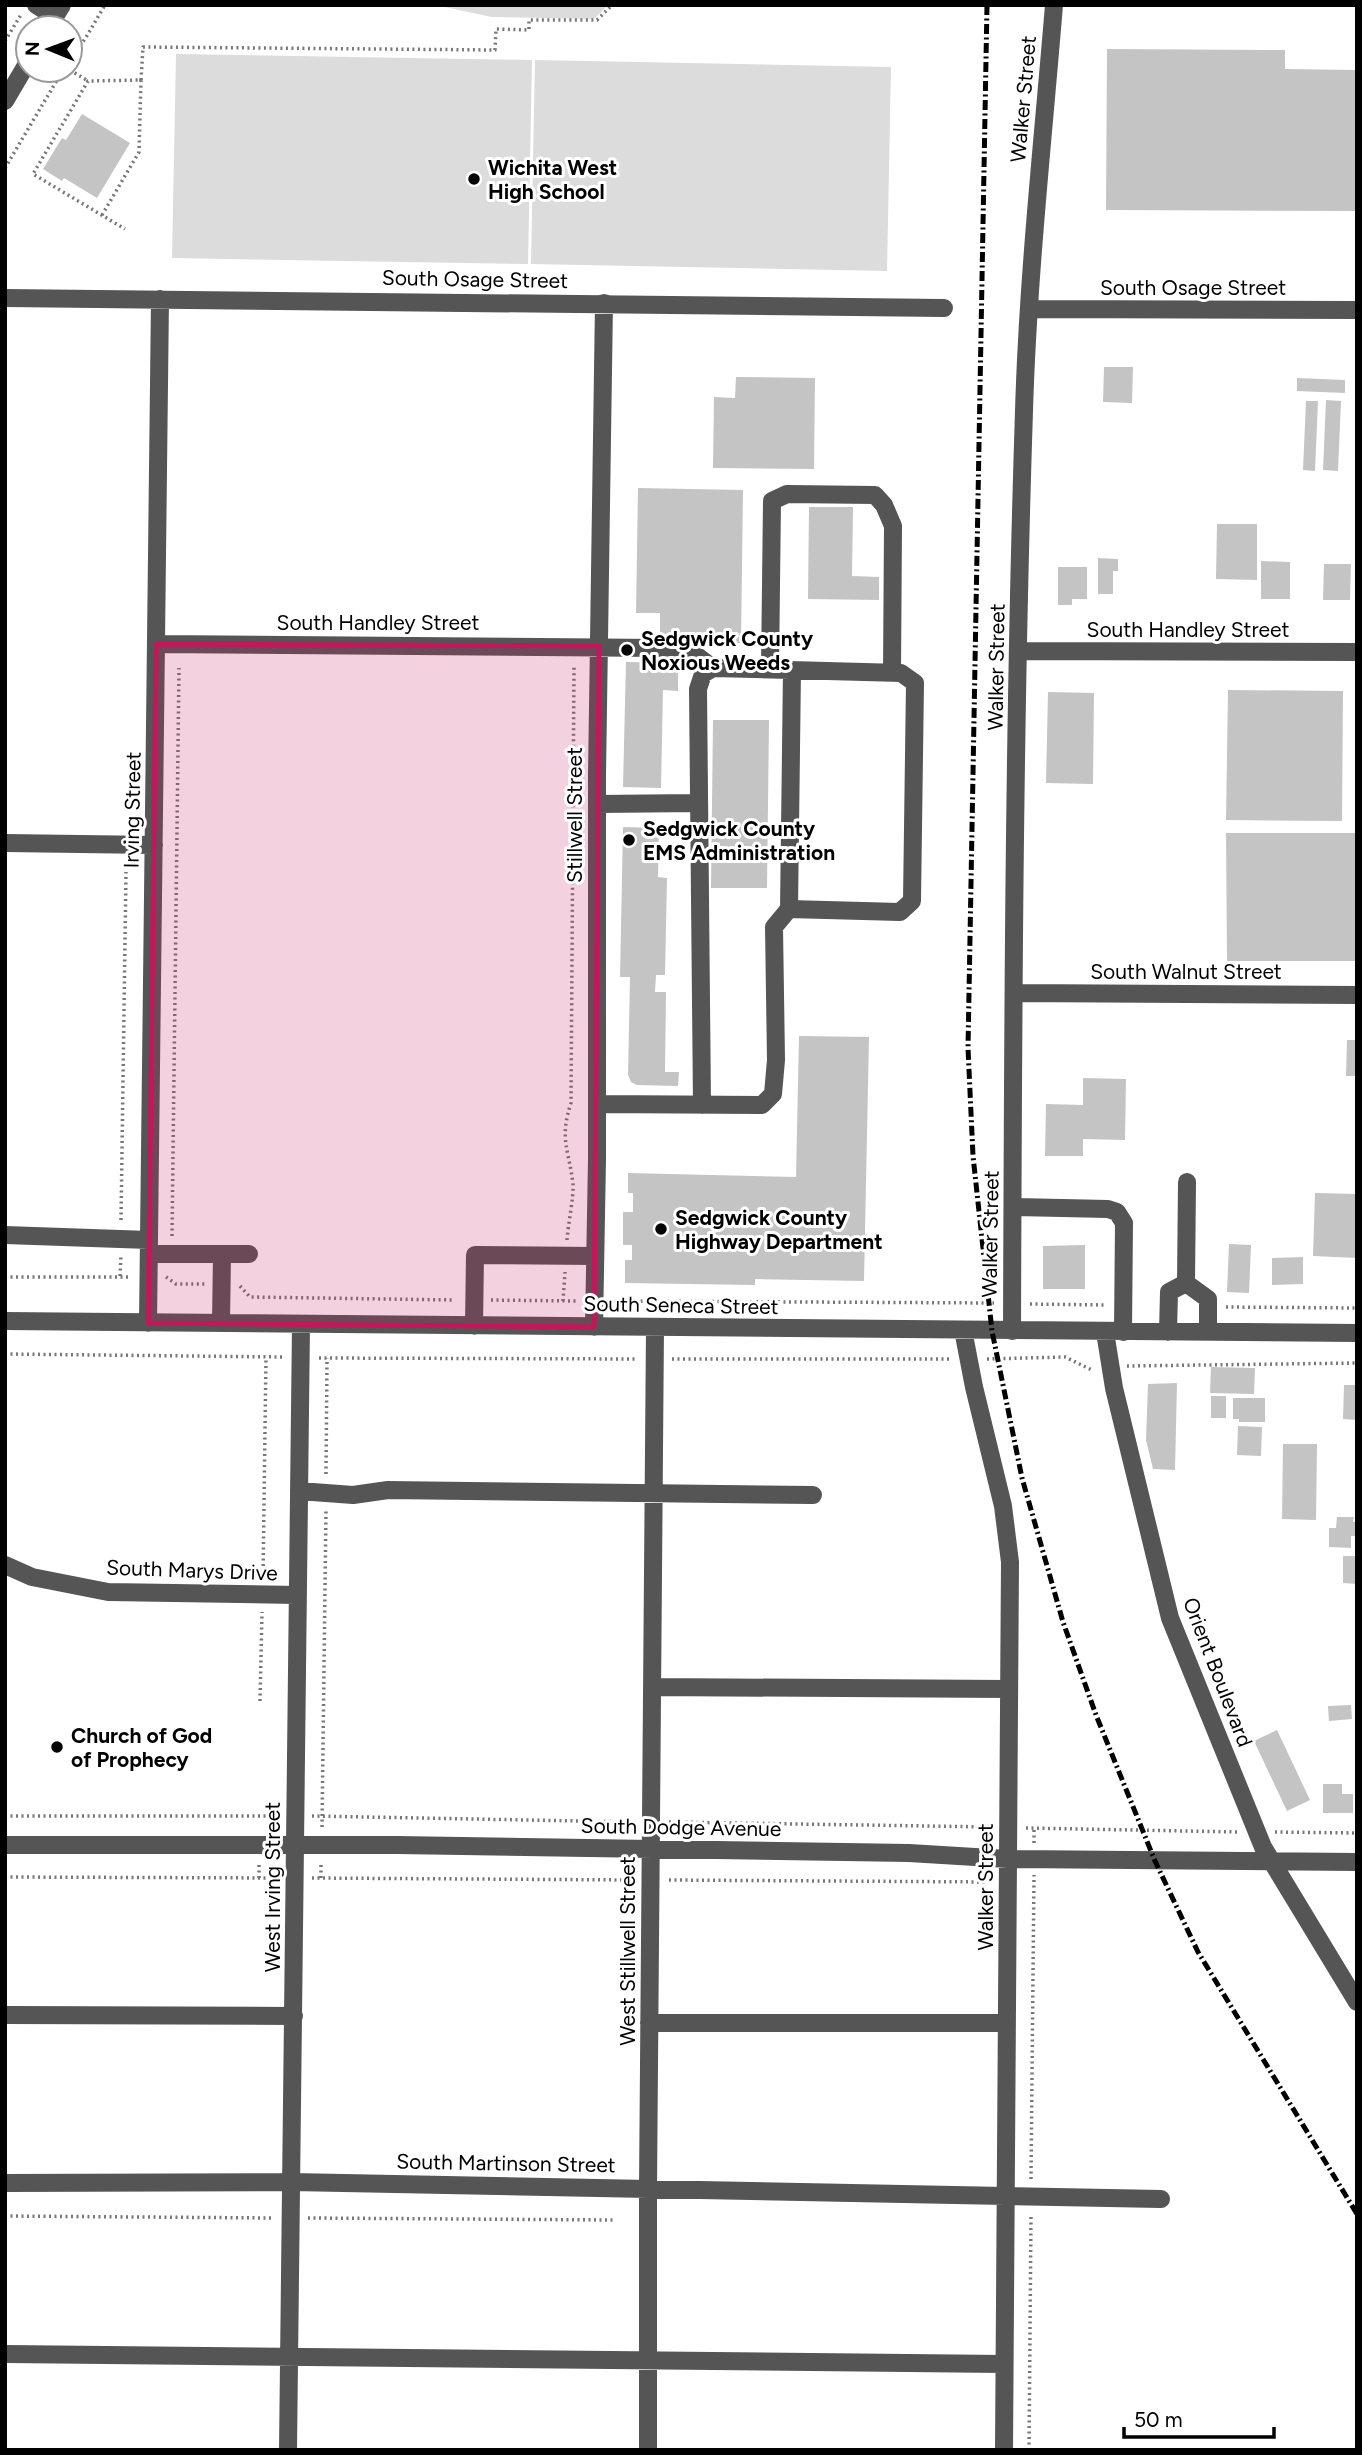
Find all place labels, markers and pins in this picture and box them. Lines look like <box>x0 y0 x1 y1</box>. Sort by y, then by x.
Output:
place label: Wichita West High School <box>488 155 617 204</box>
marker: Wichita West High School <box>466 171 482 187</box>
place label: Sedgwick County Noxious Weeds <box>641 626 814 675</box>
marker: Sedgwick County Noxious Weeds <box>619 642 635 658</box>
place label: Sedgwick County EMS Administration <box>643 816 835 865</box>
marker: Sedgwick County EMS Administration <box>621 832 637 848</box>
place label: Sedgwick County Highway Department <box>675 1205 883 1254</box>
marker: Sedgwick County Highway Department <box>653 1221 669 1237</box>
place label: Church of God of Prophecy <box>71 1723 212 1772</box>
marker: Church of God of Prophecy <box>49 1739 65 1755</box>

